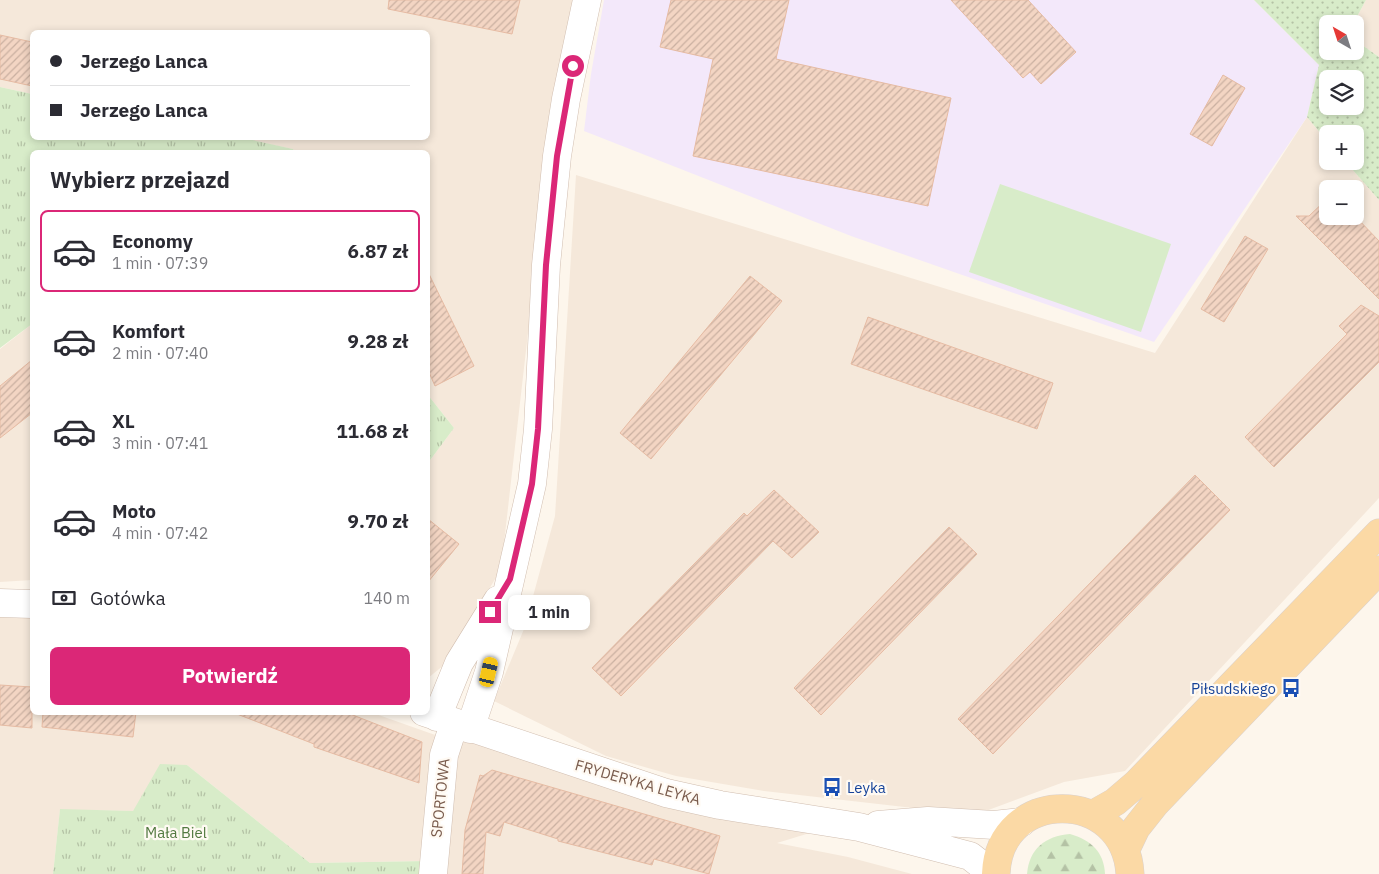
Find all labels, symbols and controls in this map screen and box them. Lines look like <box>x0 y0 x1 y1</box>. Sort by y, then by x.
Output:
north arrow <box>1319 15 1364 60</box>
map controls <box>1319 15 1364 225</box>
text: Jerzego Lanca <box>80 49 208 73</box>
route start <box>562 55 584 77</box>
button: layers <box>1319 70 1364 115</box>
text: Jerzego Lanca <box>80 98 208 122</box>
button: + <box>1319 125 1364 170</box>
text: Wybierz przejazd <box>50 165 230 194</box>
button: − <box>1319 180 1364 225</box>
icon: car <box>52 229 97 274</box>
text: Economy <box>112 229 193 253</box>
text: 6.87 zł <box>348 239 408 263</box>
text: 1 min · 07:39 <box>112 253 208 273</box>
icon: car <box>52 319 97 364</box>
text: Komfort <box>112 319 185 343</box>
text: 9.28 zł <box>348 329 408 353</box>
text: 2 min · 07:40 <box>112 343 208 363</box>
icon: car <box>52 409 97 454</box>
text: XL <box>112 409 135 433</box>
text: 11.68 zł <box>336 419 408 443</box>
text: 3 min · 07:41 <box>112 433 208 453</box>
icon: car <box>52 499 97 544</box>
text: Moto <box>112 499 156 523</box>
text: 9.70 zł <box>348 509 408 533</box>
text: 4 min · 07:42 <box>112 523 208 543</box>
icon: cash <box>50 584 78 612</box>
text: Gotówka <box>90 586 166 610</box>
text: 140 m <box>363 588 410 608</box>
callout: 1 min <box>508 594 590 630</box>
route end <box>479 601 501 623</box>
text: 1 min <box>528 602 570 622</box>
button: Potwierdź <box>50 647 410 705</box>
car <box>478 656 499 688</box>
bus stop icon: Piłsudskiego <box>1280 677 1302 699</box>
place label: Piłsudskiego <box>1191 679 1276 698</box>
street label: FRYDERYKA LEYKA <box>573 755 703 809</box>
street label: SPORTOWA <box>426 757 454 839</box>
bus stop icon: Leyka <box>821 776 843 798</box>
place label: Leyka <box>847 778 886 797</box>
park label: Mała Biel <box>145 823 207 842</box>

